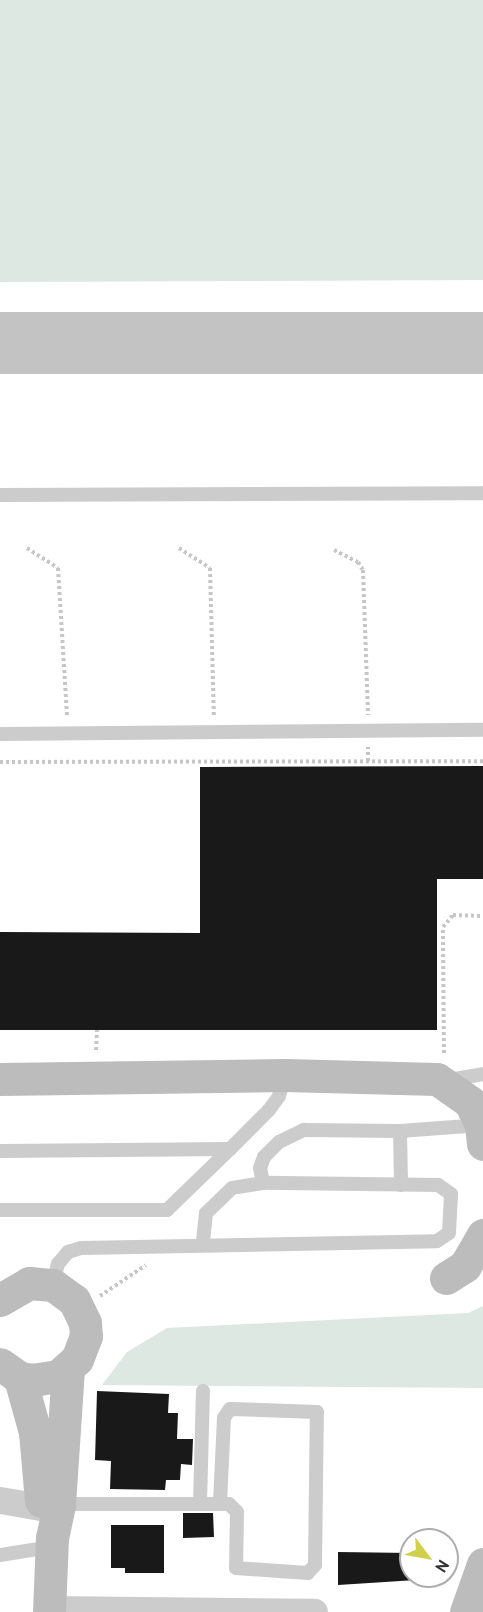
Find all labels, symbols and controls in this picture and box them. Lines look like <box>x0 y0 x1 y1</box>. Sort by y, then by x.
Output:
north arrow <box>399 1528 459 1588</box>
text: N <box>431 1557 454 1576</box>

